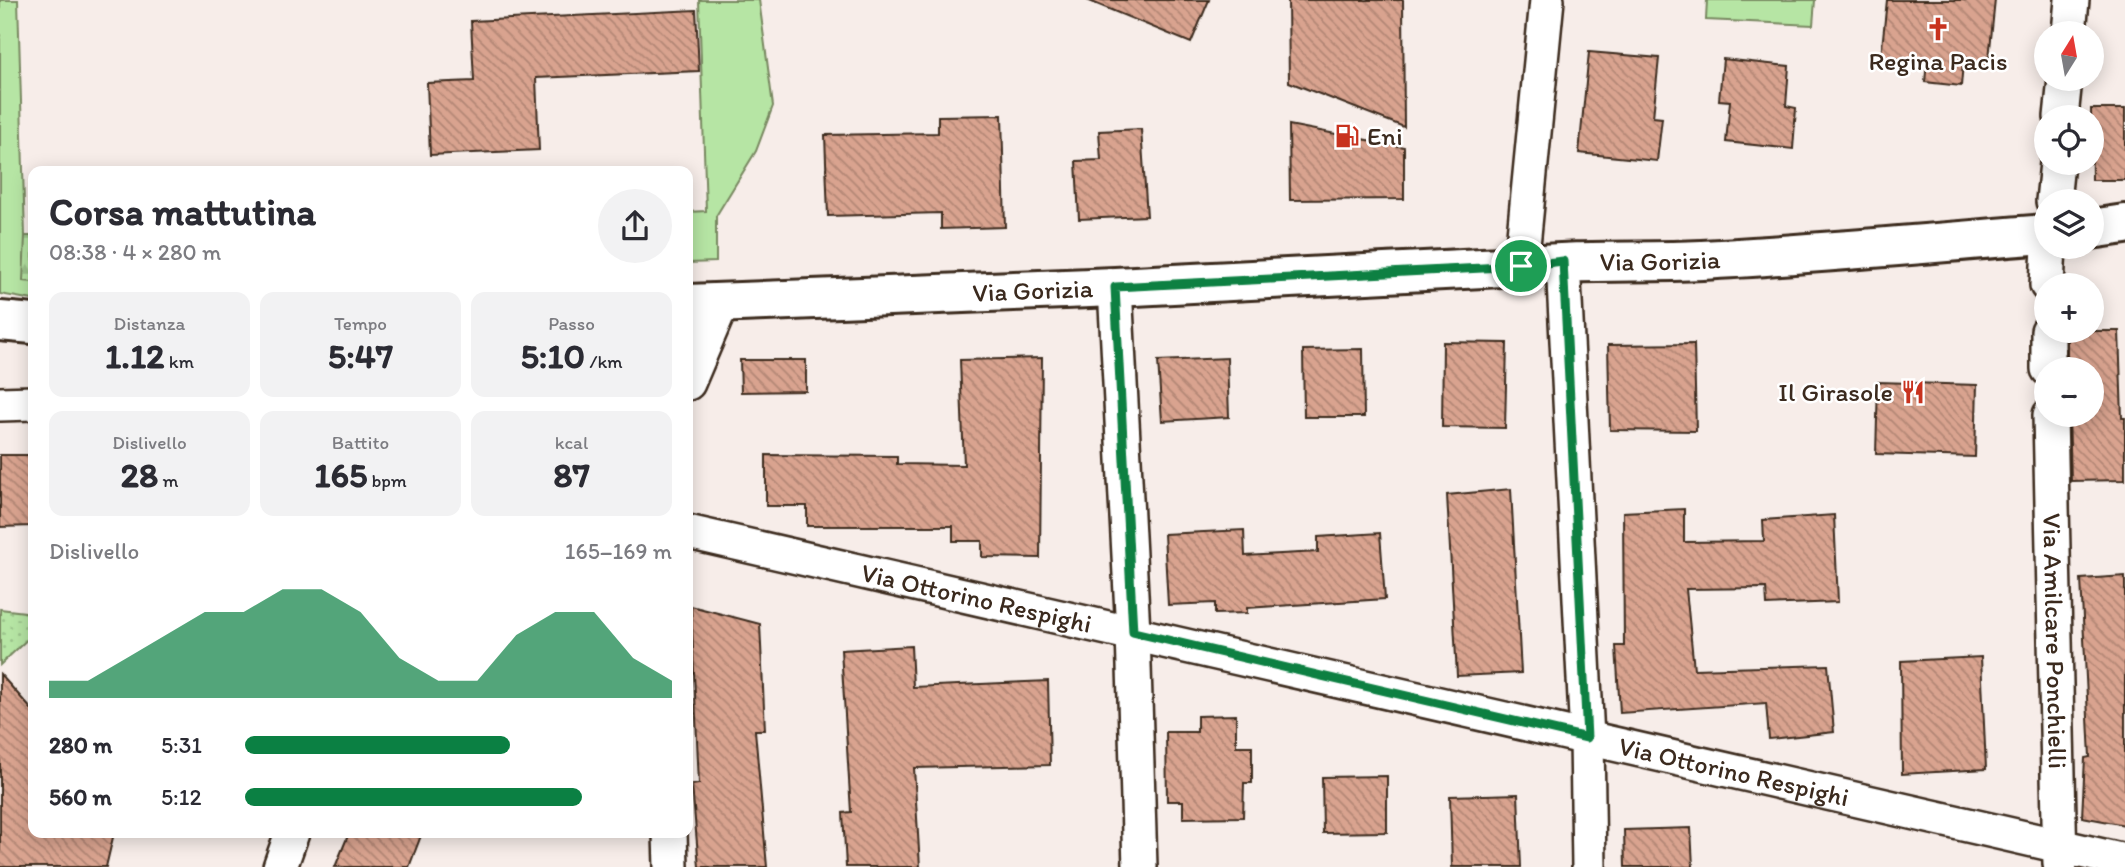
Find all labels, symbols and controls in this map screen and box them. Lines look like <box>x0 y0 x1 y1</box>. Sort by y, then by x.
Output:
church icon: Regina Pacis <box>1924 15 1952 43</box>
north arrow <box>2034 21 2104 91</box>
map controls <box>2034 21 2104 427</box>
place label: Regina Pacis <box>1868 45 2008 77</box>
button: locate <box>2034 105 2104 175</box>
place label: Eni <box>1367 120 1403 152</box>
fuel station icon: Eni <box>1333 122 1361 150</box>
text: Corsa mattutina <box>49 189 316 235</box>
button: share <box>598 189 672 263</box>
button: layers <box>2034 189 2104 259</box>
pin <box>1491 236 1551 296</box>
text: 08:38 · 4 × 280 m <box>49 238 221 266</box>
street label: Via Gorizia <box>1599 243 1722 278</box>
icon: arrive <box>1502 247 1540 285</box>
street label: Via Gorizia <box>972 272 1094 309</box>
button: + <box>2034 273 2104 343</box>
text: Distanza <box>114 312 185 335</box>
text: Tempo <box>334 312 387 335</box>
text: Passo <box>548 312 595 335</box>
text: 1.12 <box>105 335 165 377</box>
text: 5:47 <box>328 335 393 377</box>
text: 5:10 <box>520 335 585 377</box>
text: km <box>165 350 194 373</box>
text: /km <box>585 350 623 373</box>
button: − <box>2034 357 2104 427</box>
place label: Il Girasole <box>1778 376 1893 408</box>
restaurant icon: Il Girasole <box>1899 378 1927 406</box>
text: Dislivello <box>112 431 187 454</box>
text: Battito <box>332 431 389 454</box>
text: kcal <box>555 431 588 454</box>
text: 28 <box>121 454 158 496</box>
text: 165 <box>314 454 367 496</box>
text: 87 <box>553 454 590 496</box>
text: m <box>158 469 178 492</box>
text: bpm <box>367 469 407 492</box>
street label: Via Amilcare Ponchielli <box>2036 513 2074 769</box>
text: Dislivello <box>49 537 139 565</box>
text: 165–169 m <box>565 537 672 565</box>
street label: Via Ottorino Respighi <box>858 556 1095 640</box>
street label: Via Ottorino Respighi <box>1616 730 1852 813</box>
text: 280 m <box>49 731 112 759</box>
text: 5:31 <box>161 731 202 759</box>
text: 560 m <box>49 783 112 811</box>
text: 5:12 <box>161 783 201 811</box>

